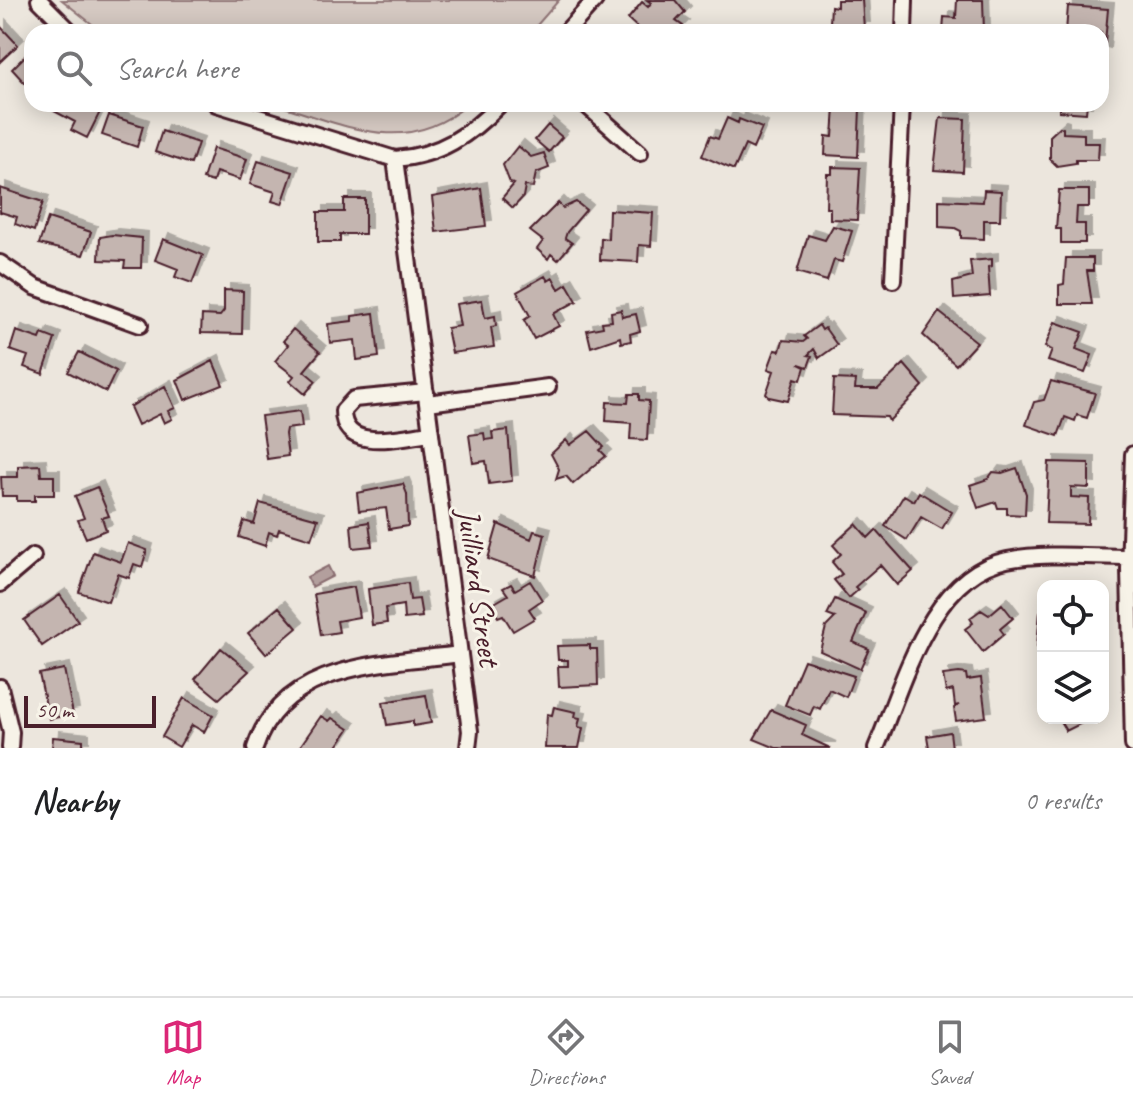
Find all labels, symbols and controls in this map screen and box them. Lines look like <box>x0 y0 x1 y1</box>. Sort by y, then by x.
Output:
search box <box>24 24 1109 112</box>
icon: search <box>52 46 96 90</box>
text: Search here <box>116 49 238 87</box>
street label: Juilliard Street <box>447 504 511 672</box>
map controls <box>1037 580 1109 724</box>
button: locate <box>1037 580 1109 652</box>
button: layers <box>1037 652 1109 724</box>
scale bar <box>24 692 156 728</box>
text: 50 m <box>36 696 73 724</box>
text: Nearby <box>32 779 118 822</box>
text: 0 results <box>1025 784 1101 817</box>
tab: Map <box>161 1015 205 1091</box>
tab: Directions <box>528 1015 605 1091</box>
tab: Saved <box>928 1015 972 1091</box>

